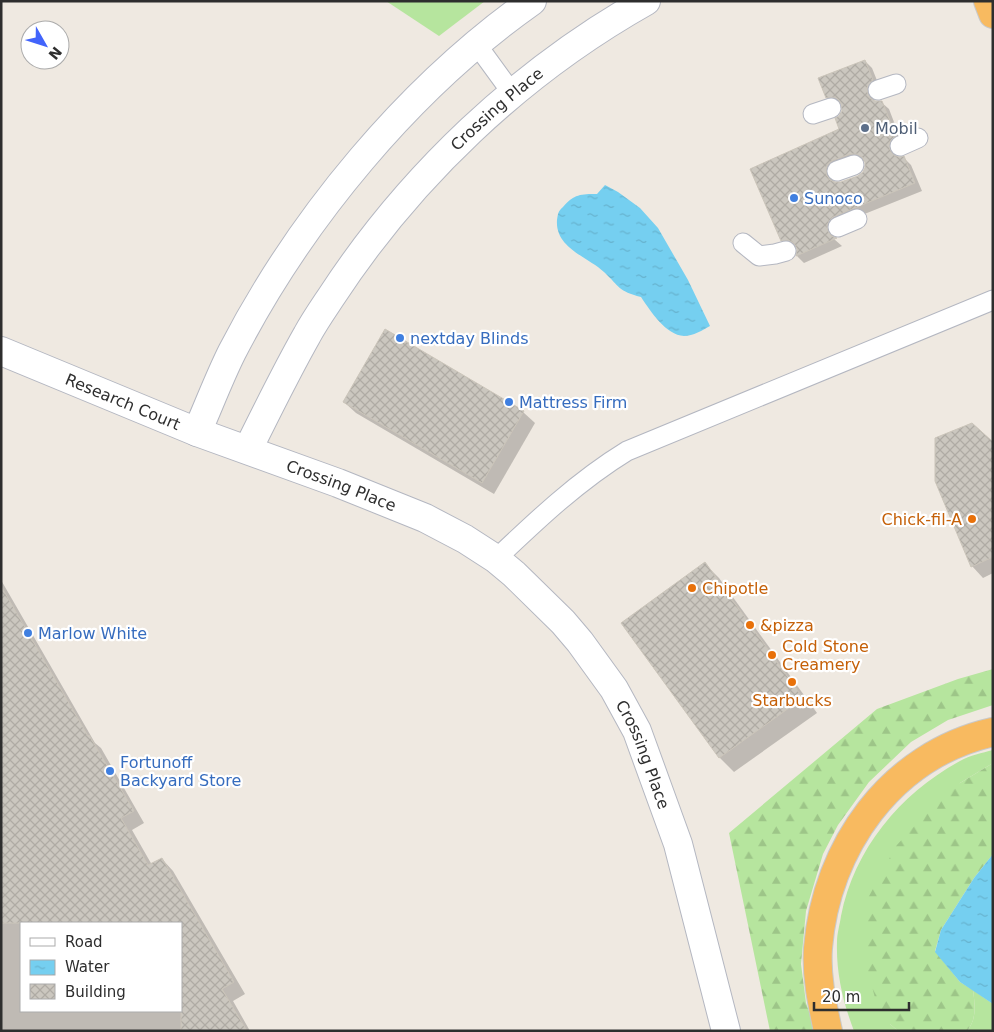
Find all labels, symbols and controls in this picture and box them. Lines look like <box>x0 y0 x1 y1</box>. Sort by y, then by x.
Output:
north arrow <box>20 20 70 70</box>
text: N <box>45 44 65 63</box>
street label: Crossing Place <box>447 63 546 154</box>
place label: Mobil <box>875 119 918 138</box>
marker: Mobil <box>859 122 871 134</box>
place label: Sunoco <box>804 189 863 208</box>
marker: Sunoco <box>788 192 800 204</box>
place label: nextday Blinds <box>410 329 528 348</box>
marker: nextday Blinds <box>394 332 406 344</box>
street label: Research Court <box>63 369 183 434</box>
place label: Mattress Firm <box>519 393 627 412</box>
marker: Mattress Firm <box>503 396 515 408</box>
street label: Crossing Place <box>284 456 399 515</box>
place label: Chick-fil-A <box>882 510 962 529</box>
marker: Chick-fil-A <box>966 513 978 525</box>
place label: Chipotle <box>702 579 768 598</box>
marker: Chipotle <box>686 582 698 594</box>
place label: &pizza <box>760 616 814 635</box>
marker: &pizza <box>744 619 756 631</box>
place label: Marlow White <box>38 624 147 643</box>
marker: Marlow White <box>22 627 34 639</box>
place label: Cold Stone Creamery <box>782 637 869 674</box>
marker: Cold Stone Creamery <box>766 649 778 661</box>
marker: Starbucks <box>786 676 798 688</box>
place label: Starbucks <box>752 691 832 710</box>
street label: Crossing Place <box>612 696 674 811</box>
place label: Fortunoff Backyard Store <box>120 753 241 790</box>
marker: Fortunoff Backyard Store <box>104 765 116 777</box>
legend <box>20 922 182 1012</box>
text: Road <box>65 933 103 951</box>
text: Water <box>65 958 110 976</box>
scale bar <box>814 980 909 1012</box>
text: Building <box>65 983 126 1001</box>
text: 20 m <box>822 988 860 1006</box>

